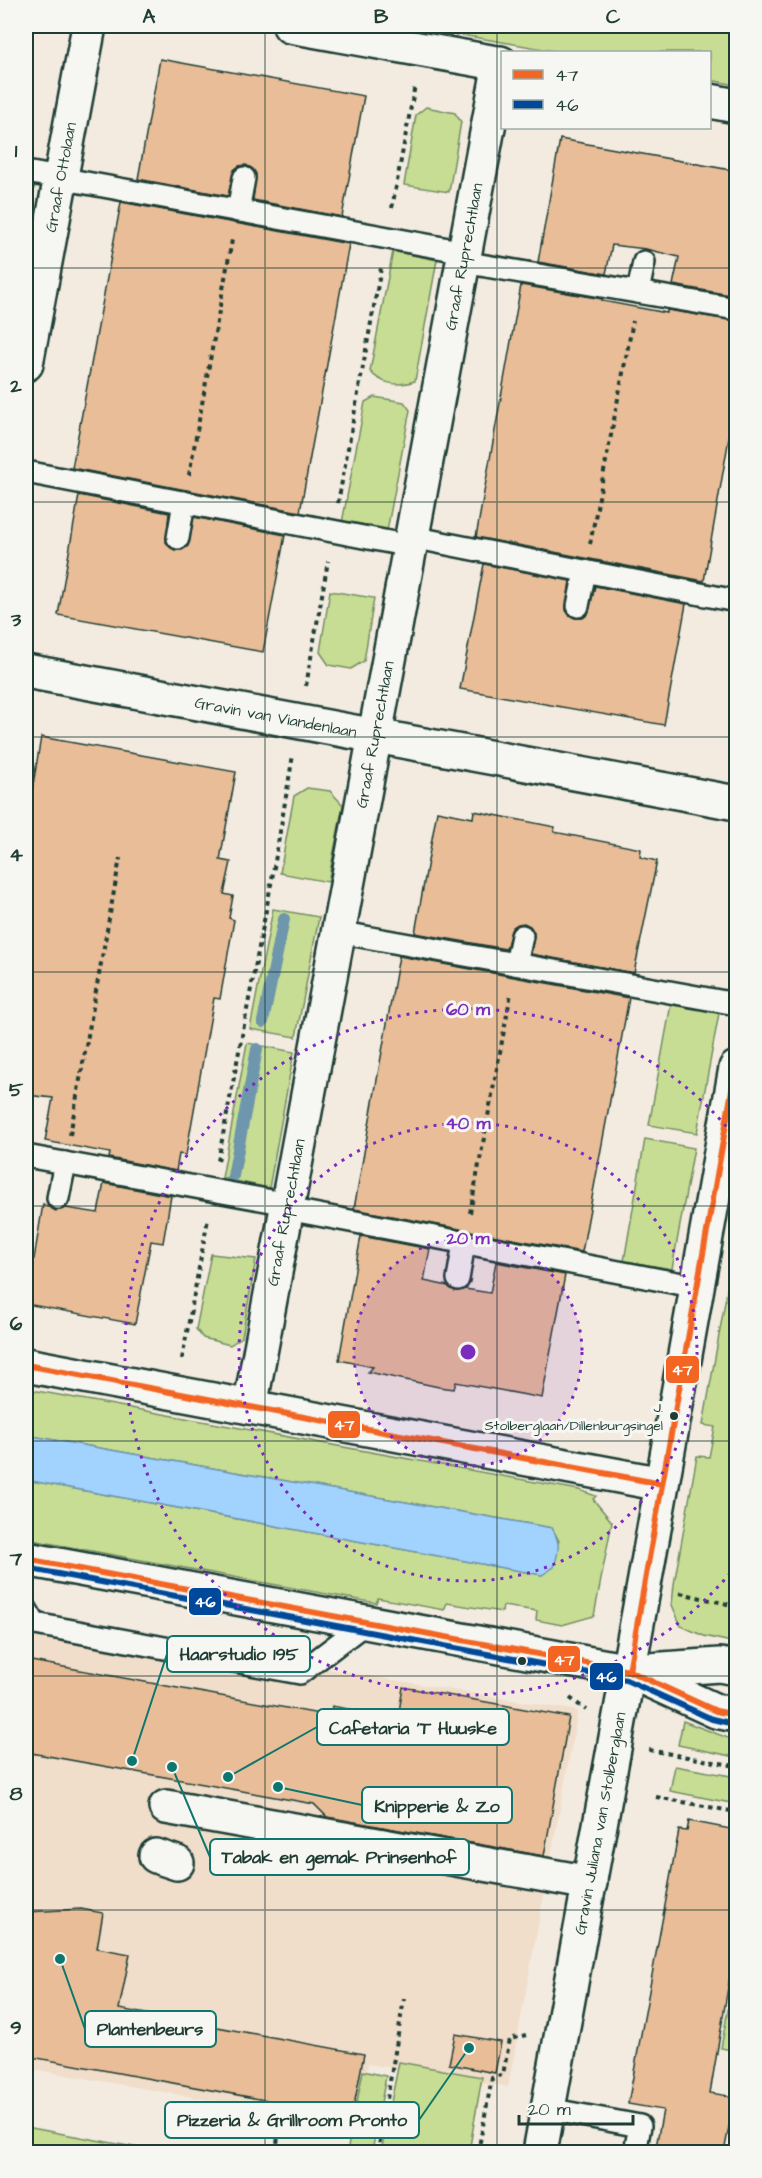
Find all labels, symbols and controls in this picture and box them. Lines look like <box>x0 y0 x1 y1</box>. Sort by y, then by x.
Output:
text: A <box>143 3 156 31</box>
text: B <box>374 3 389 31</box>
text: C <box>606 3 621 31</box>
legend <box>501 51 711 129</box>
text: 47 <box>555 63 578 88</box>
text: 46 <box>555 93 579 118</box>
street label: Graaf Ottolaan <box>40 120 82 234</box>
text: 1 <box>15 137 18 165</box>
street label: Graaf Ruprechtlaan <box>439 181 488 332</box>
text: 2 <box>9 372 22 400</box>
text: 3 <box>10 606 22 634</box>
street label: Graaf Ruprechtlaan <box>351 659 400 810</box>
street label: Gravin van Viandenlaan <box>193 692 358 743</box>
text: 4 <box>9 841 23 869</box>
text: 60 m <box>446 997 491 1022</box>
text: 5 <box>9 1076 24 1104</box>
text: 40 m <box>446 1111 491 1136</box>
street label: Graaf Ruprechtlaan <box>262 1137 311 1288</box>
text: 20 m <box>446 1226 490 1251</box>
text: 6 <box>10 1310 23 1338</box>
centre of rings <box>458 1342 478 1362</box>
line badge: 47 <box>665 1355 700 1384</box>
text: 47 <box>672 1359 693 1381</box>
place label: J. Stolberglaan/Dillenburgsingel <box>485 1398 663 1436</box>
line badge: 47 <box>327 1410 361 1439</box>
marker: J. Stolberglaan/Dillenburgsingel <box>668 1410 680 1422</box>
text: 47 <box>334 1414 355 1436</box>
text: 7 <box>9 1545 23 1573</box>
line badge: 46 <box>188 1587 222 1616</box>
text: 46 <box>195 1591 215 1613</box>
callout: Haarstudio 195 <box>167 1636 310 1672</box>
text: Haarstudio 195 <box>179 1642 299 1667</box>
line badge: 47 <box>547 1645 581 1673</box>
text: 47 <box>554 1649 575 1671</box>
unlabelled marker <box>516 1655 528 1667</box>
line badge: 46 <box>589 1662 624 1691</box>
text: 46 <box>596 1666 616 1688</box>
callout: Cafetaria 'T Huuske <box>317 1709 509 1745</box>
street label: Gravin Juliana van Stolberglaan <box>569 1710 631 1937</box>
text: Cafetaria 'T Huuske <box>329 1716 497 1741</box>
text: 8 <box>10 1780 23 1808</box>
callout: Knipperie & Zo <box>362 1787 512 1823</box>
text: Knipperie & Zo <box>374 1794 501 1819</box>
callout: Tabak en gemak Prinsenhof <box>210 1839 469 1875</box>
text: Tabak en gemak Prinsenhof <box>221 1845 458 1871</box>
callout: Plantenbeurs <box>85 2011 216 2047</box>
text: 9 <box>10 2014 22 2042</box>
text: Plantenbeurs <box>97 2017 203 2042</box>
scale bar <box>519 2088 633 2126</box>
text: 20 m <box>528 2097 571 2122</box>
callout: Pizzeria & Grillroom Pronto <box>165 2102 419 2138</box>
text: Pizzeria & Grillroom Pronto <box>177 2108 408 2133</box>

